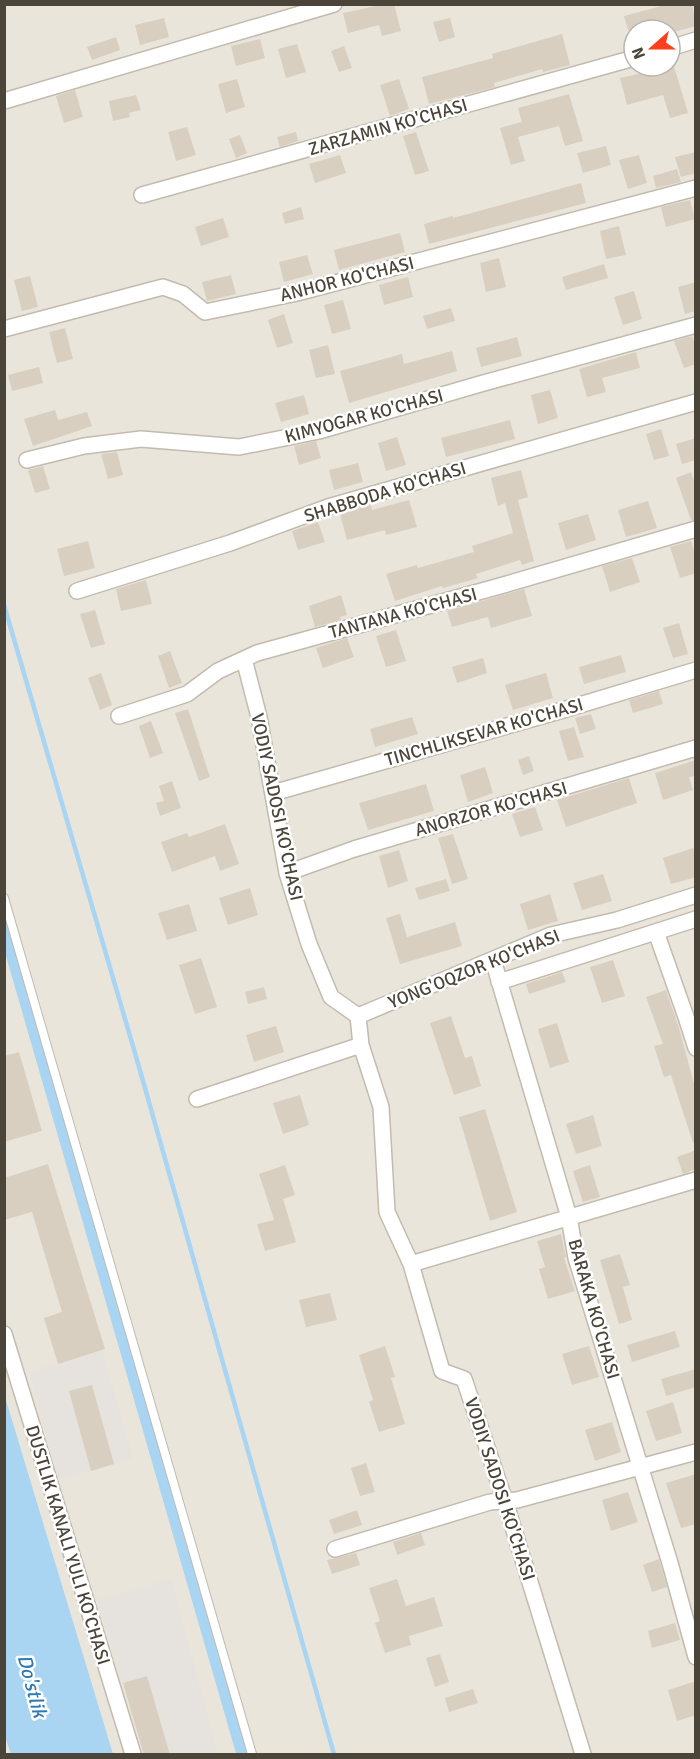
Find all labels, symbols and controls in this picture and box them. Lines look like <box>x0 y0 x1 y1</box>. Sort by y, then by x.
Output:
north arrow <box>622 18 682 78</box>
text: N <box>628 44 650 62</box>
street label: ZARZAMIN KO'CHASI <box>306 94 470 160</box>
street label: ANHOR KO'CHASI <box>278 252 416 306</box>
street label: KIMYOGAR KO'CHASI <box>282 384 446 448</box>
street label: SHABBODA KO'CHASI <box>301 457 469 527</box>
street label: TANTANA KO'CHASI <box>327 583 479 643</box>
street label: TINCHLIKSEVAR KO'CHASI <box>382 693 586 771</box>
street label: VODIY SADOSI KO'CHASI <box>246 711 308 903</box>
street label: ANORZOR KO'CHASI <box>412 777 570 841</box>
street label: YONG'OQZOR KO'CHASI <box>385 924 563 1014</box>
street label: BARAKA KO'CHASI <box>563 1236 625 1382</box>
street label: VODIY SADOSI KO'CHASI <box>460 1395 540 1583</box>
street label: DUSTLIK KANALI YULI KO'CHASI <box>21 1422 115 1668</box>
water label: Do'stlik <box>12 1652 53 1722</box>

